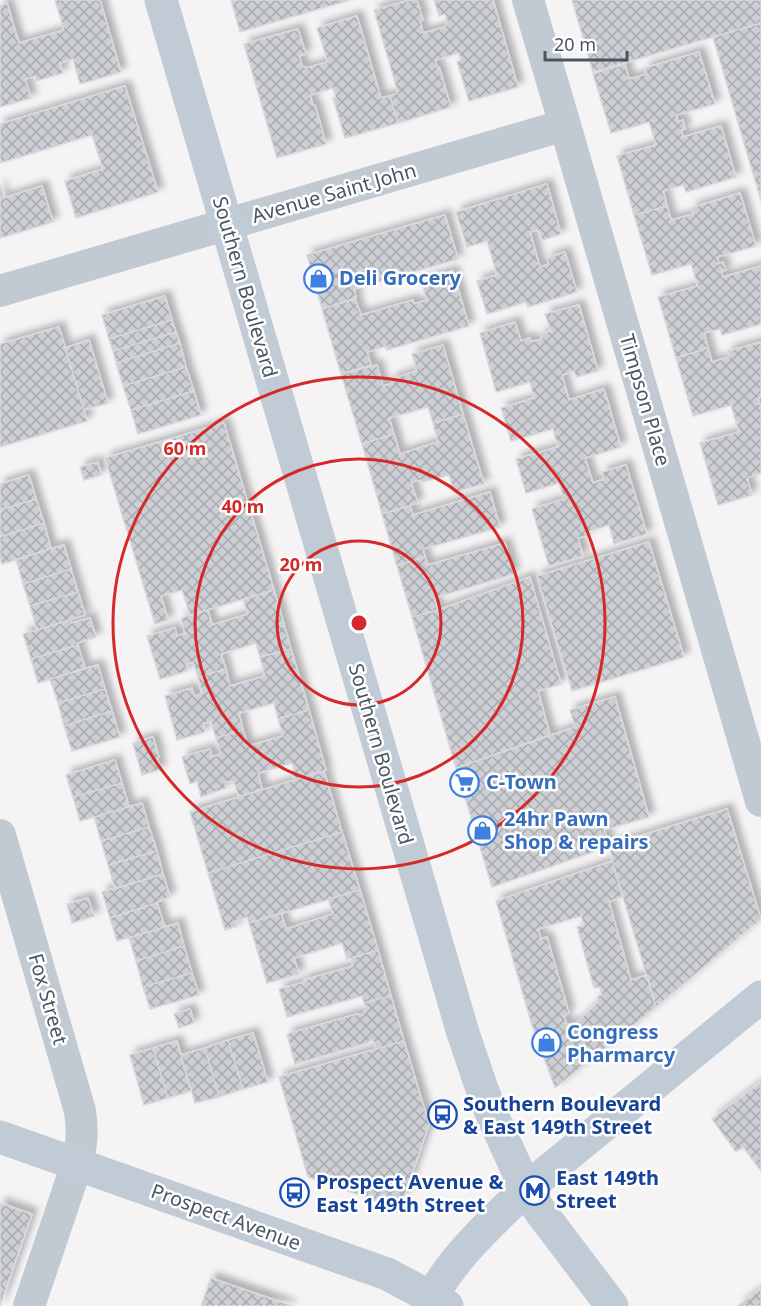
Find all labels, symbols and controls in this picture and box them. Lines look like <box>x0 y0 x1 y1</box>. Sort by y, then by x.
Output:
scale bar <box>545 24 628 62</box>
text: 20 m <box>554 32 596 56</box>
street label: Avenue Saint John <box>249 156 419 229</box>
street label: Southern Boulevard <box>207 193 284 381</box>
shop icon: Deli Grocery <box>302 262 334 294</box>
place label: Deli Grocery <box>339 264 461 291</box>
street label: Timpson Place <box>614 331 677 469</box>
text: 60 m <box>164 436 206 460</box>
text: 40 m <box>222 494 264 518</box>
text: 20 m <box>280 552 322 576</box>
centre of rings <box>349 613 369 633</box>
street label: Southern Boulevard <box>343 660 420 848</box>
supermarket icon: C-Town <box>449 766 481 798</box>
place label: C-Town <box>486 768 557 795</box>
place label: 24hr Pawn Shop & repairs <box>504 805 649 855</box>
shop icon: 24hr Pawn Shop & repairs <box>467 814 499 846</box>
street label: Fox Street <box>23 950 74 1048</box>
place label: Congress Pharmarcy <box>567 1018 676 1068</box>
shop icon: Congress Pharmarcy <box>530 1027 562 1059</box>
place label: Southern Boulevard & East 149th Street <box>463 1090 661 1140</box>
bus stop icon: Southern Boulevard & East 149th Street <box>426 1099 458 1131</box>
place label: East 149th Street <box>556 1164 659 1214</box>
place label: Prospect Avenue & East 149th Street <box>316 1168 504 1218</box>
metro station icon: East 149th Street <box>519 1174 551 1206</box>
street label: Prospect Avenue <box>148 1177 305 1256</box>
bus stop icon: Prospect Avenue & East 149th Street <box>279 1177 311 1209</box>

